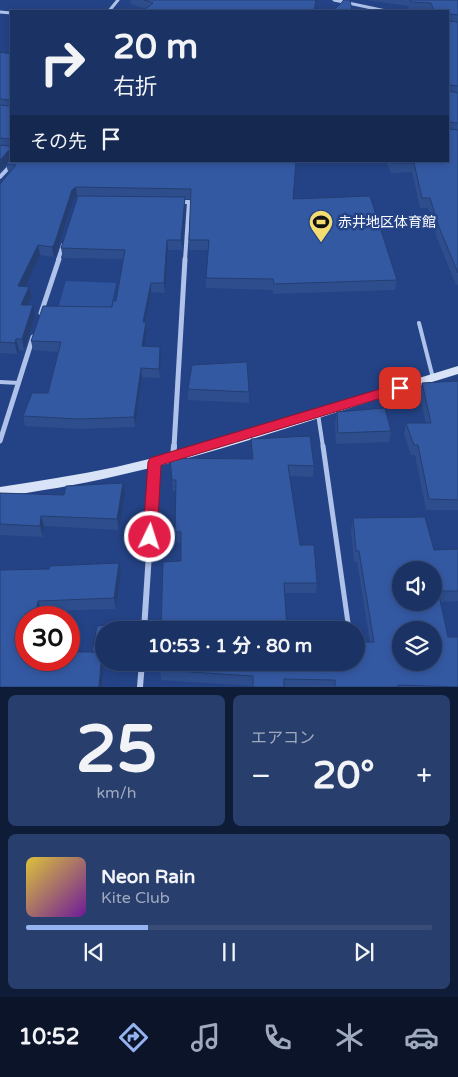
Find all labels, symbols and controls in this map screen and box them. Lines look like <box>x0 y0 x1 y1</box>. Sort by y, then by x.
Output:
text: 20 m <box>113 26 198 68</box>
icon: right <box>30 30 95 95</box>
text: 右折 <box>113 74 157 100</box>
icon: arrive <box>97 125 125 153</box>
text: その先 <box>30 131 87 153</box>
sports icon: 赤井地区体育館 <box>308 209 334 243</box>
place label: 赤井地区体育館 <box>338 214 436 231</box>
pin <box>379 367 421 409</box>
icon: arrive <box>386 374 414 402</box>
position arrow <box>123 510 175 562</box>
map controls <box>392 561 442 671</box>
button: sound <box>392 561 442 611</box>
speed limit sign: 30 <box>15 606 80 671</box>
button: layers <box>392 621 442 671</box>
text: 10:53 · 1 分 · 80 m <box>148 635 312 657</box>
text: 25 <box>76 711 157 790</box>
text: エアコン <box>251 728 315 748</box>
text: 20° <box>313 753 375 799</box>
text: − <box>251 759 271 793</box>
text: + <box>416 759 432 793</box>
text: km/h <box>96 783 137 803</box>
text: Neon Rain <box>101 866 195 888</box>
text: Kite Club <box>101 888 170 908</box>
icon: previous <box>80 938 108 966</box>
icon: pause <box>215 938 243 966</box>
icon: next <box>350 938 378 966</box>
icon: directions <box>116 1020 151 1055</box>
icon: music <box>188 1020 223 1055</box>
icon: phone <box>260 1020 295 1055</box>
icon: climate <box>332 1020 367 1055</box>
icon: car <box>404 1020 439 1055</box>
text: 10:52 <box>19 1024 79 1050</box>

